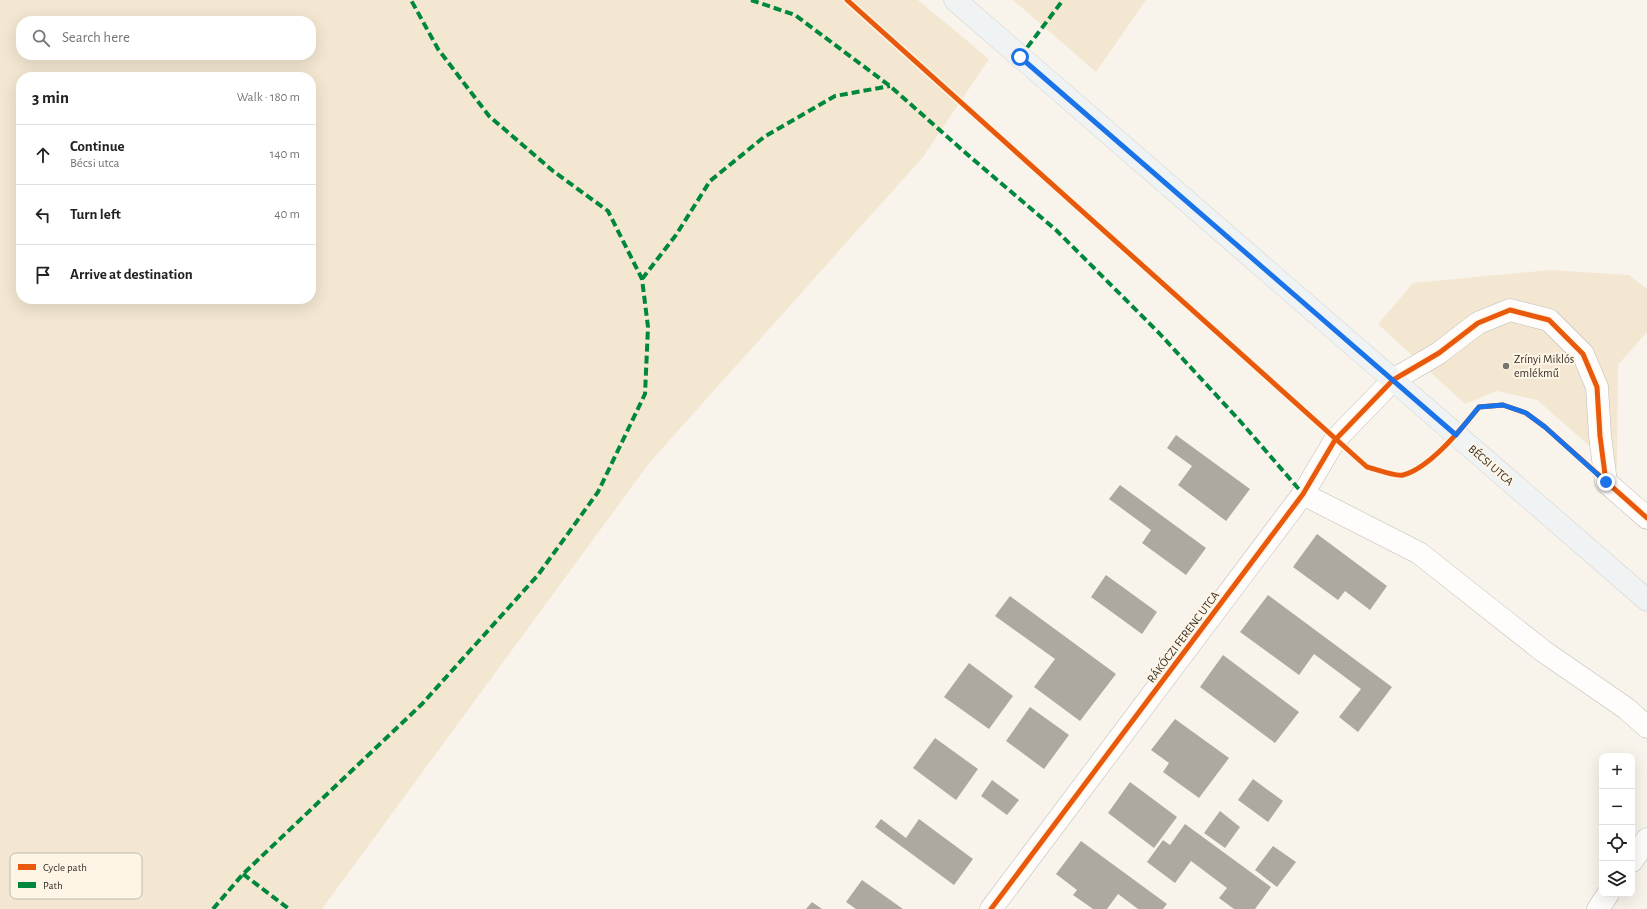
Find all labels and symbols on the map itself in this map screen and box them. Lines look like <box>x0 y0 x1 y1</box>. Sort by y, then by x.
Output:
route start <box>1011 48 1029 66</box>
place label: Zrínyi Miklós emlékmű <box>1514 353 1574 379</box>
marker: Zrínyi Miklós emlékmű <box>1501 361 1511 371</box>
street label: BÉCSI UTCA <box>1466 442 1516 488</box>
route end <box>1597 473 1615 491</box>
street label: RÁKÓCZI FERENC UTCA <box>1144 588 1221 685</box>
legend <box>10 853 142 899</box>
text: Cycle path <box>43 862 87 873</box>
text: Path <box>43 880 63 891</box>

